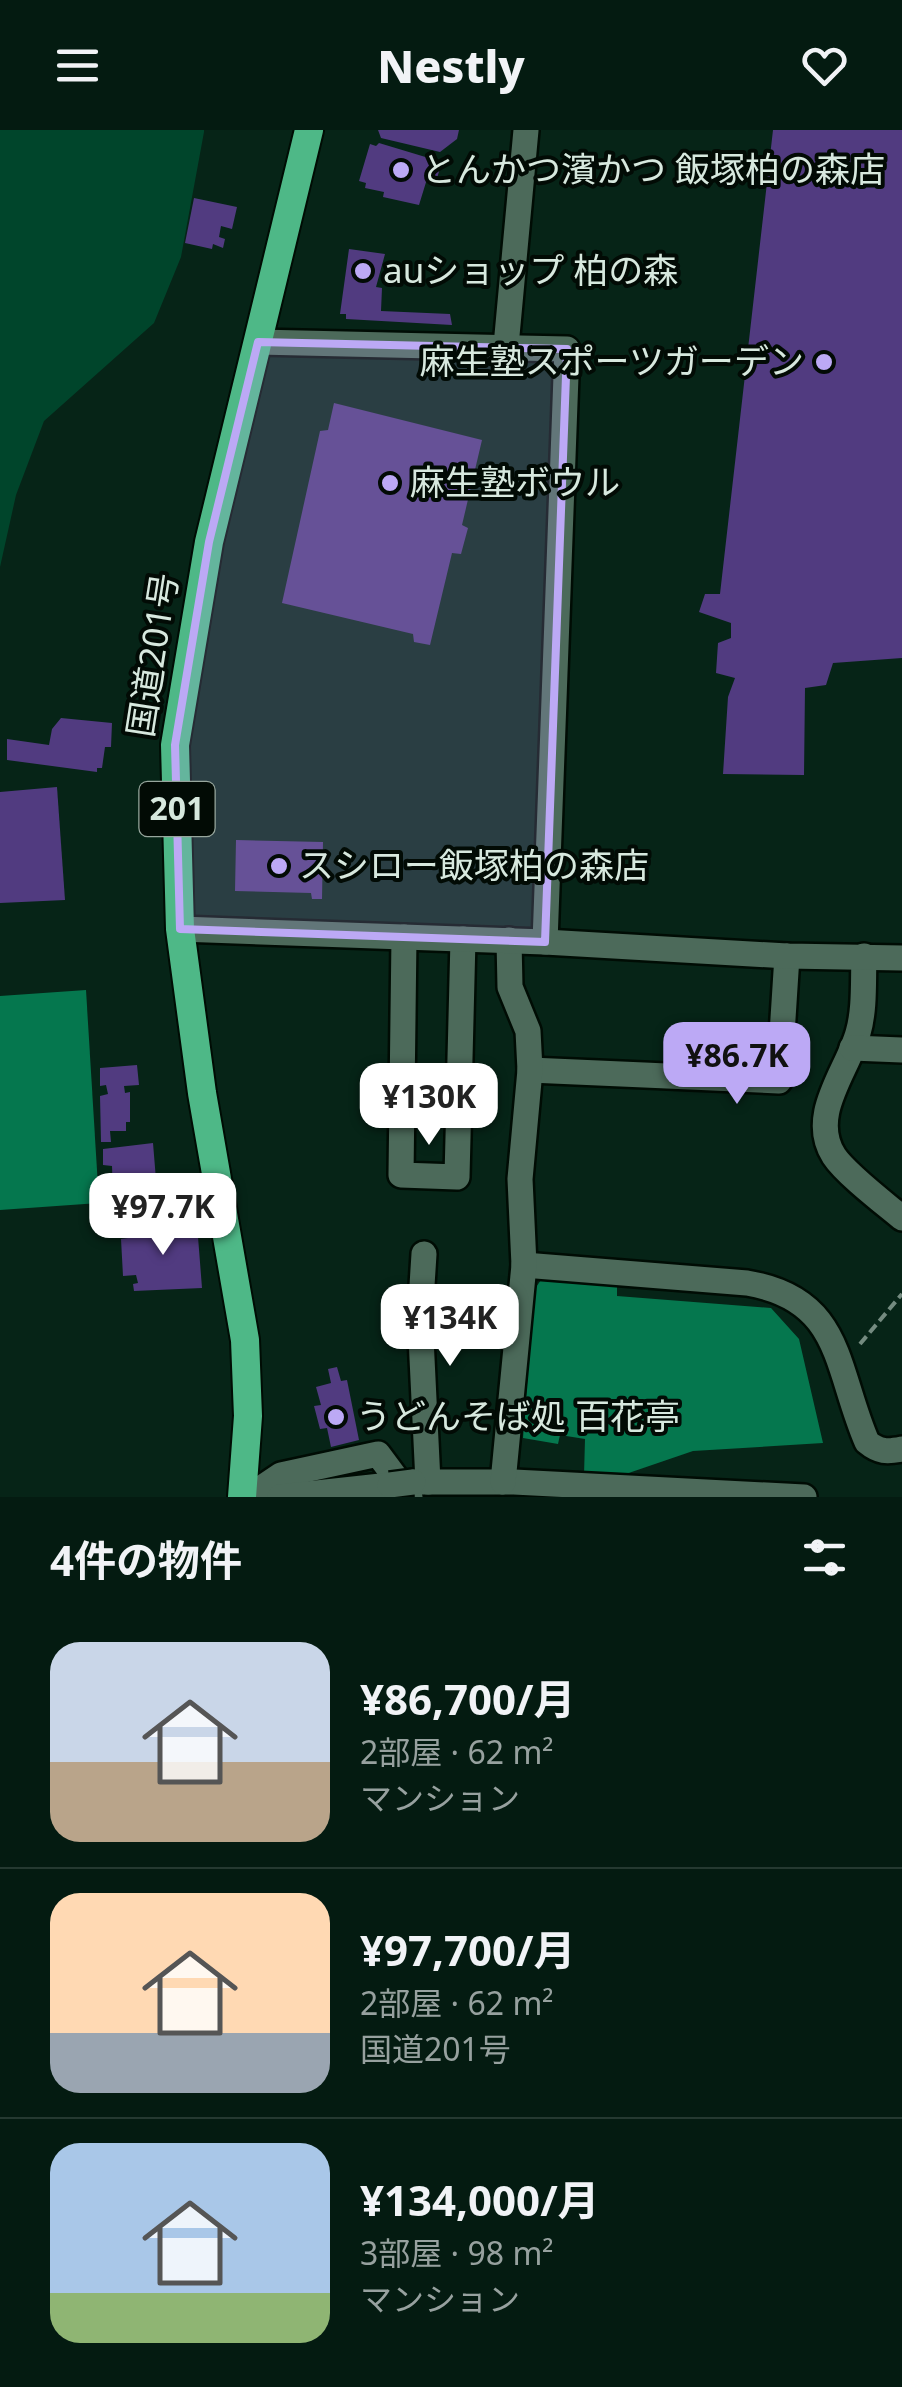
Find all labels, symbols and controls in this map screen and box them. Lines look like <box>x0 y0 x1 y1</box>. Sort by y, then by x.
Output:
text: Nestly <box>377 35 525 96</box>
icon: menu <box>50 38 105 93</box>
icon: heart <box>797 38 852 93</box>
place label: とんかつ濱かつ 飯塚柏の森店 <box>421 145 885 192</box>
marker: とんかつ濱かつ 飯塚柏の森店 <box>390 159 412 181</box>
place label: auショップ 柏の森 <box>383 246 678 293</box>
marker: auショップ 柏の森 <box>352 260 374 282</box>
place label: 麻生塾スポーツガーデン <box>420 337 804 384</box>
marker: 麻生塾スポーツガーデン <box>813 351 835 373</box>
place label: 麻生塾ボウル <box>410 458 620 505</box>
marker: 麻生塾ボウル <box>379 472 401 494</box>
street label: 国道201号 <box>115 570 188 740</box>
road number: 201 <box>140 782 214 836</box>
place label: スシロー飯塚柏の森店 <box>299 841 649 888</box>
marker: スシロー飯塚柏の森店 <box>268 855 290 877</box>
pin: ¥86.7K <box>656 1022 818 1107</box>
text: ¥86.7K <box>685 1033 789 1076</box>
pin: ¥130K <box>359 1063 499 1148</box>
text: ¥130K <box>382 1074 476 1117</box>
pin: ¥97.7K <box>82 1173 244 1258</box>
text: ¥97.7K <box>111 1184 215 1227</box>
pin: ¥134K <box>380 1284 520 1369</box>
text: ¥134K <box>403 1295 497 1338</box>
place label: うどんそば処 百花亭 <box>356 1392 680 1439</box>
marker: うどんそば処 百花亭 <box>325 1406 347 1428</box>
icon: filters <box>797 1530 852 1585</box>
text: 4件の物件 <box>50 1531 242 1588</box>
text: ¥86,700/月 <box>360 1670 576 1727</box>
icon: home <box>130 1682 250 1802</box>
text: 2部屋 · 62 m² <box>360 1730 554 1773</box>
text: マンション <box>360 1776 520 1819</box>
text: ¥97,700/月 <box>360 1921 576 1978</box>
icon: home <box>130 1933 250 2053</box>
text: 2部屋 · 62 m² <box>360 1981 554 2024</box>
text: 国道201号 <box>360 2027 511 2070</box>
text: ¥134,000/月 <box>360 2171 600 2228</box>
icon: home <box>130 2183 250 2303</box>
text: 3部屋 · 98 m² <box>360 2231 554 2274</box>
text: マンション <box>360 2277 520 2320</box>

